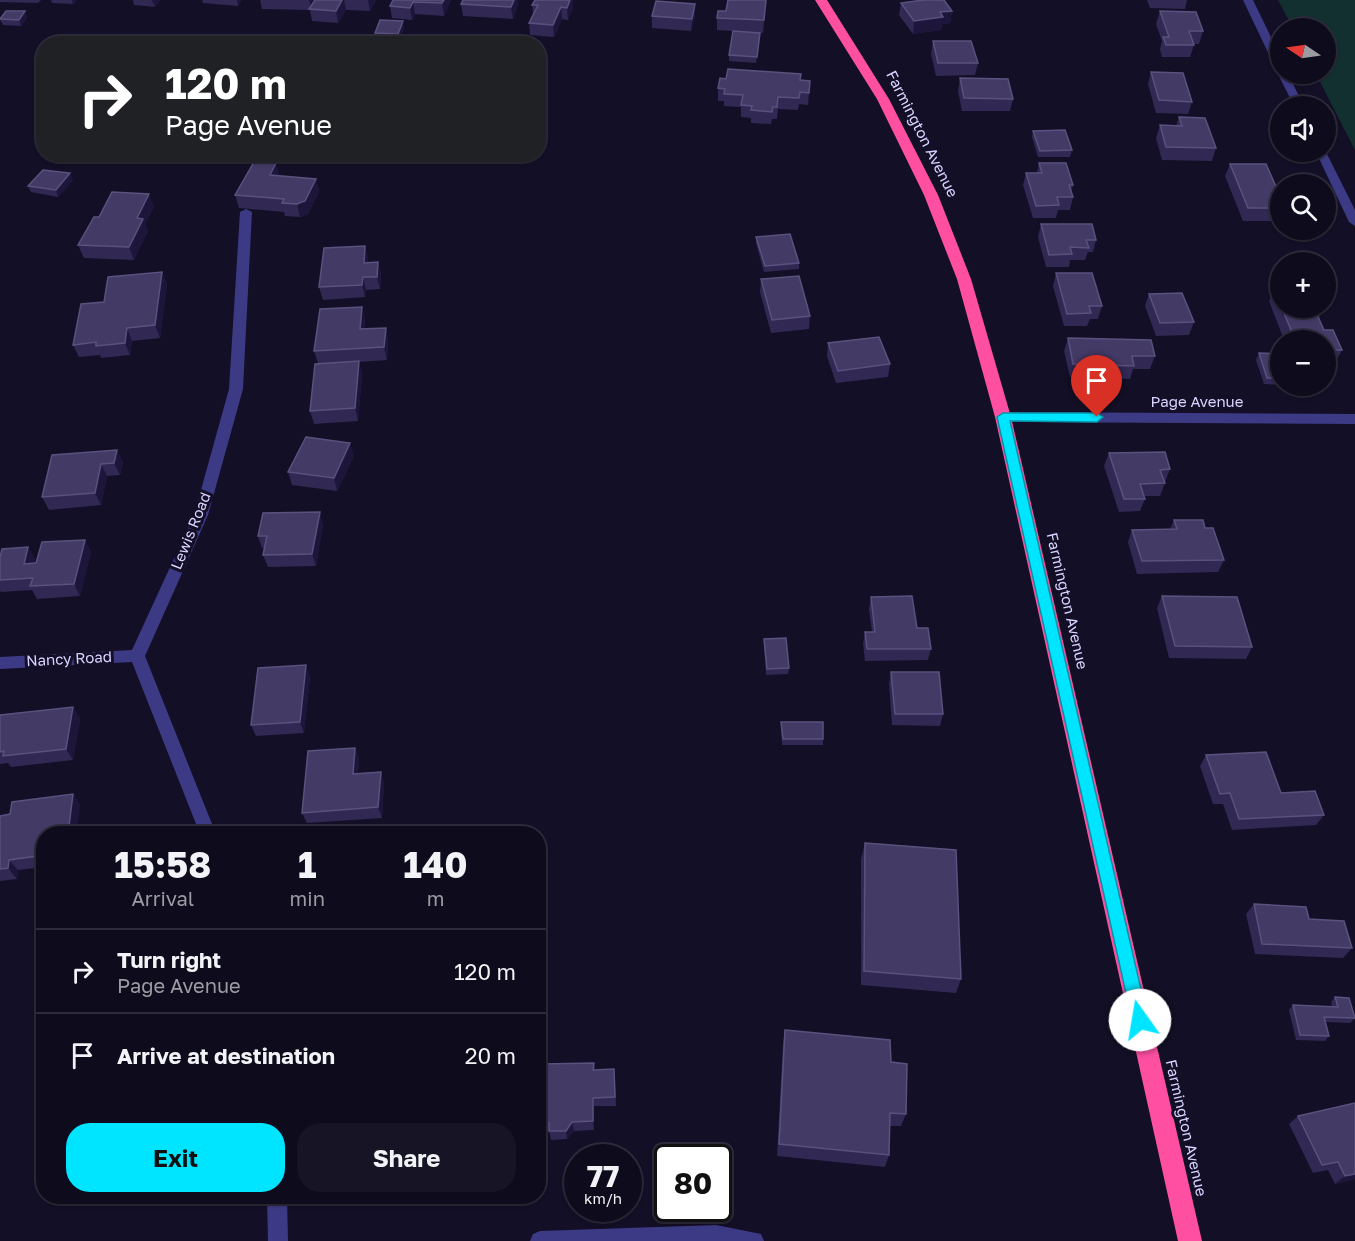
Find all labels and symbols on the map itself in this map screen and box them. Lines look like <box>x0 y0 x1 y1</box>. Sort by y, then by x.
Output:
north arrow <box>1270 18 1336 84</box>
street label: Farmington Avenue <box>883 67 963 200</box>
pin <box>1071 355 1122 417</box>
street label: Page Avenue <box>1151 392 1244 410</box>
street label: Lewis Road <box>166 489 214 572</box>
street label: Farmington Avenue <box>1044 531 1093 671</box>
street label: Nancy Road <box>26 647 112 669</box>
position arrow <box>1108 988 1172 1052</box>
street label: Farmington Avenue <box>1163 1058 1212 1198</box>
speed limit sign: 80 <box>654 1144 732 1222</box>

